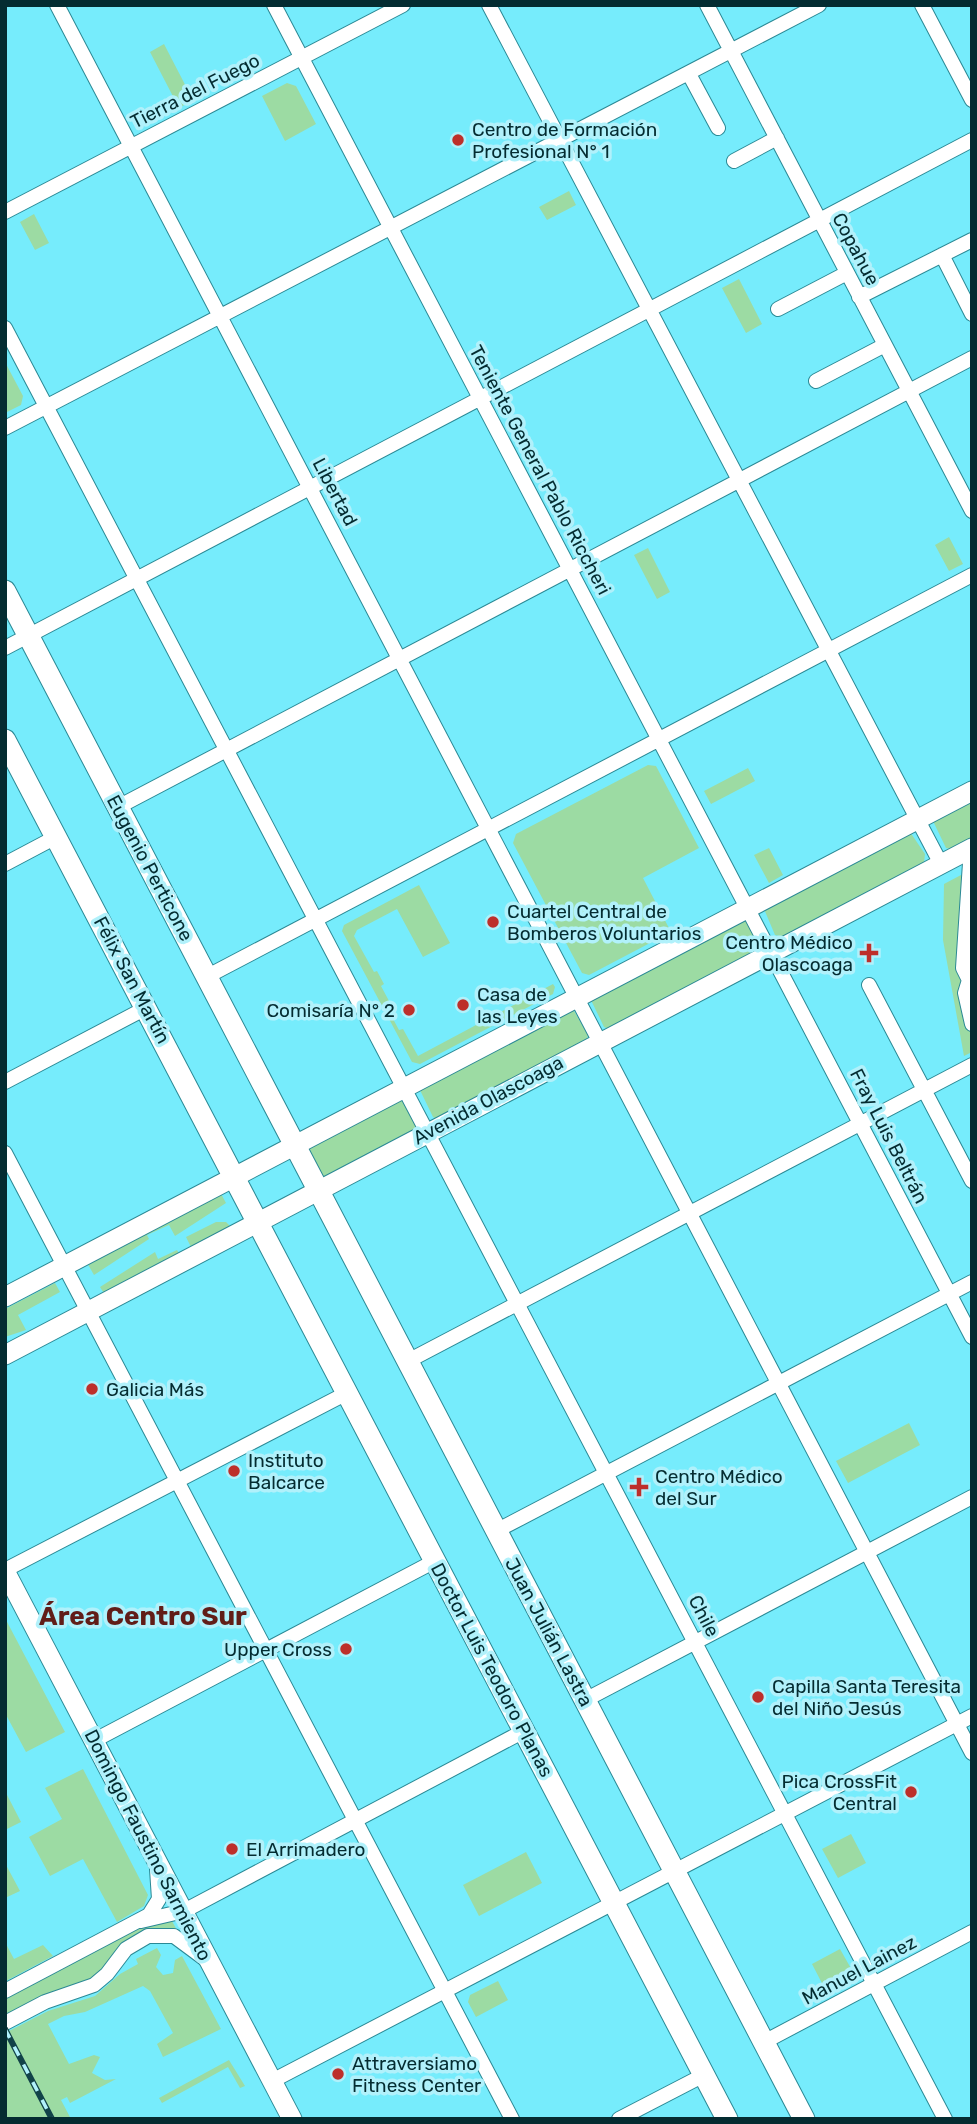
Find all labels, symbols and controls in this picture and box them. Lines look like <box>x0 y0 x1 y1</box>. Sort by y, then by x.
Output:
street label: Tierra del Fuego <box>126 49 264 133</box>
place label: Centro de Formación Profesional N° 1 <box>472 118 657 163</box>
marker: Centro de Formación Profesional N° 1 <box>450 132 466 148</box>
street label: Copahue <box>827 209 885 289</box>
street label: Teniente General Pablo Riccheri <box>464 341 616 599</box>
street label: Libertad <box>308 454 362 530</box>
street label: Eugenio Perticone <box>102 791 198 945</box>
place label: Cuartel Central de Bomberos Voluntarios <box>507 900 701 945</box>
street label: Félix San Martín <box>89 913 175 1047</box>
marker: Cuartel Central de Bomberos Voluntarios <box>485 914 501 930</box>
place label: Centro Médico Olascoaga <box>725 931 853 976</box>
marker: Centro Médico Olascoaga <box>859 943 879 963</box>
place label: Casa de las Leyes <box>477 983 558 1028</box>
marker: Casa de las Leyes <box>455 997 471 1013</box>
place label: Comisaría N° 2 <box>266 999 395 1022</box>
marker: Comisaría N° 2 <box>401 1002 417 1018</box>
street label: Avenida Olascoaga <box>409 1051 567 1149</box>
street label: Fray Luis Beltrán <box>845 1065 933 1207</box>
place label: Galicia Más <box>106 1378 204 1401</box>
marker: Galicia Más <box>84 1381 100 1397</box>
place label: Instituto Balcarce <box>248 1449 325 1494</box>
marker: Instituto Balcarce <box>226 1463 242 1479</box>
place label: Centro Médico del Sur <box>655 1465 783 1510</box>
marker: Centro Médico del Sur <box>629 1477 649 1497</box>
street label: Juan Julián Lastra <box>500 1554 598 1710</box>
street label: Doctor Luis Teodoro Planas <box>426 1559 558 1781</box>
street label: Chile <box>683 1591 725 1641</box>
district label: Área Centro Sur <box>39 1601 247 1632</box>
place label: Upper Cross <box>224 1638 332 1661</box>
marker: Upper Cross <box>338 1641 354 1657</box>
place label: Capilla Santa Teresita del Niño Jesús <box>772 1675 961 1720</box>
marker: Capilla Santa Teresita del Niño Jesús <box>750 1689 766 1705</box>
street label: Domingo Faustino Sarmiento <box>80 1725 216 1965</box>
place label: Pica CrossFit Central <box>781 1770 898 1815</box>
marker: Pica CrossFit Central <box>903 1784 919 1800</box>
place label: El Arrimadero <box>246 1838 365 1861</box>
marker: El Arrimadero <box>224 1841 240 1857</box>
street label: Manuel Lainez <box>798 1930 920 2010</box>
place label: Attraversiamo Fitness Center <box>352 2052 482 2097</box>
marker: Attraversiamo Fitness Center <box>330 2066 346 2082</box>

